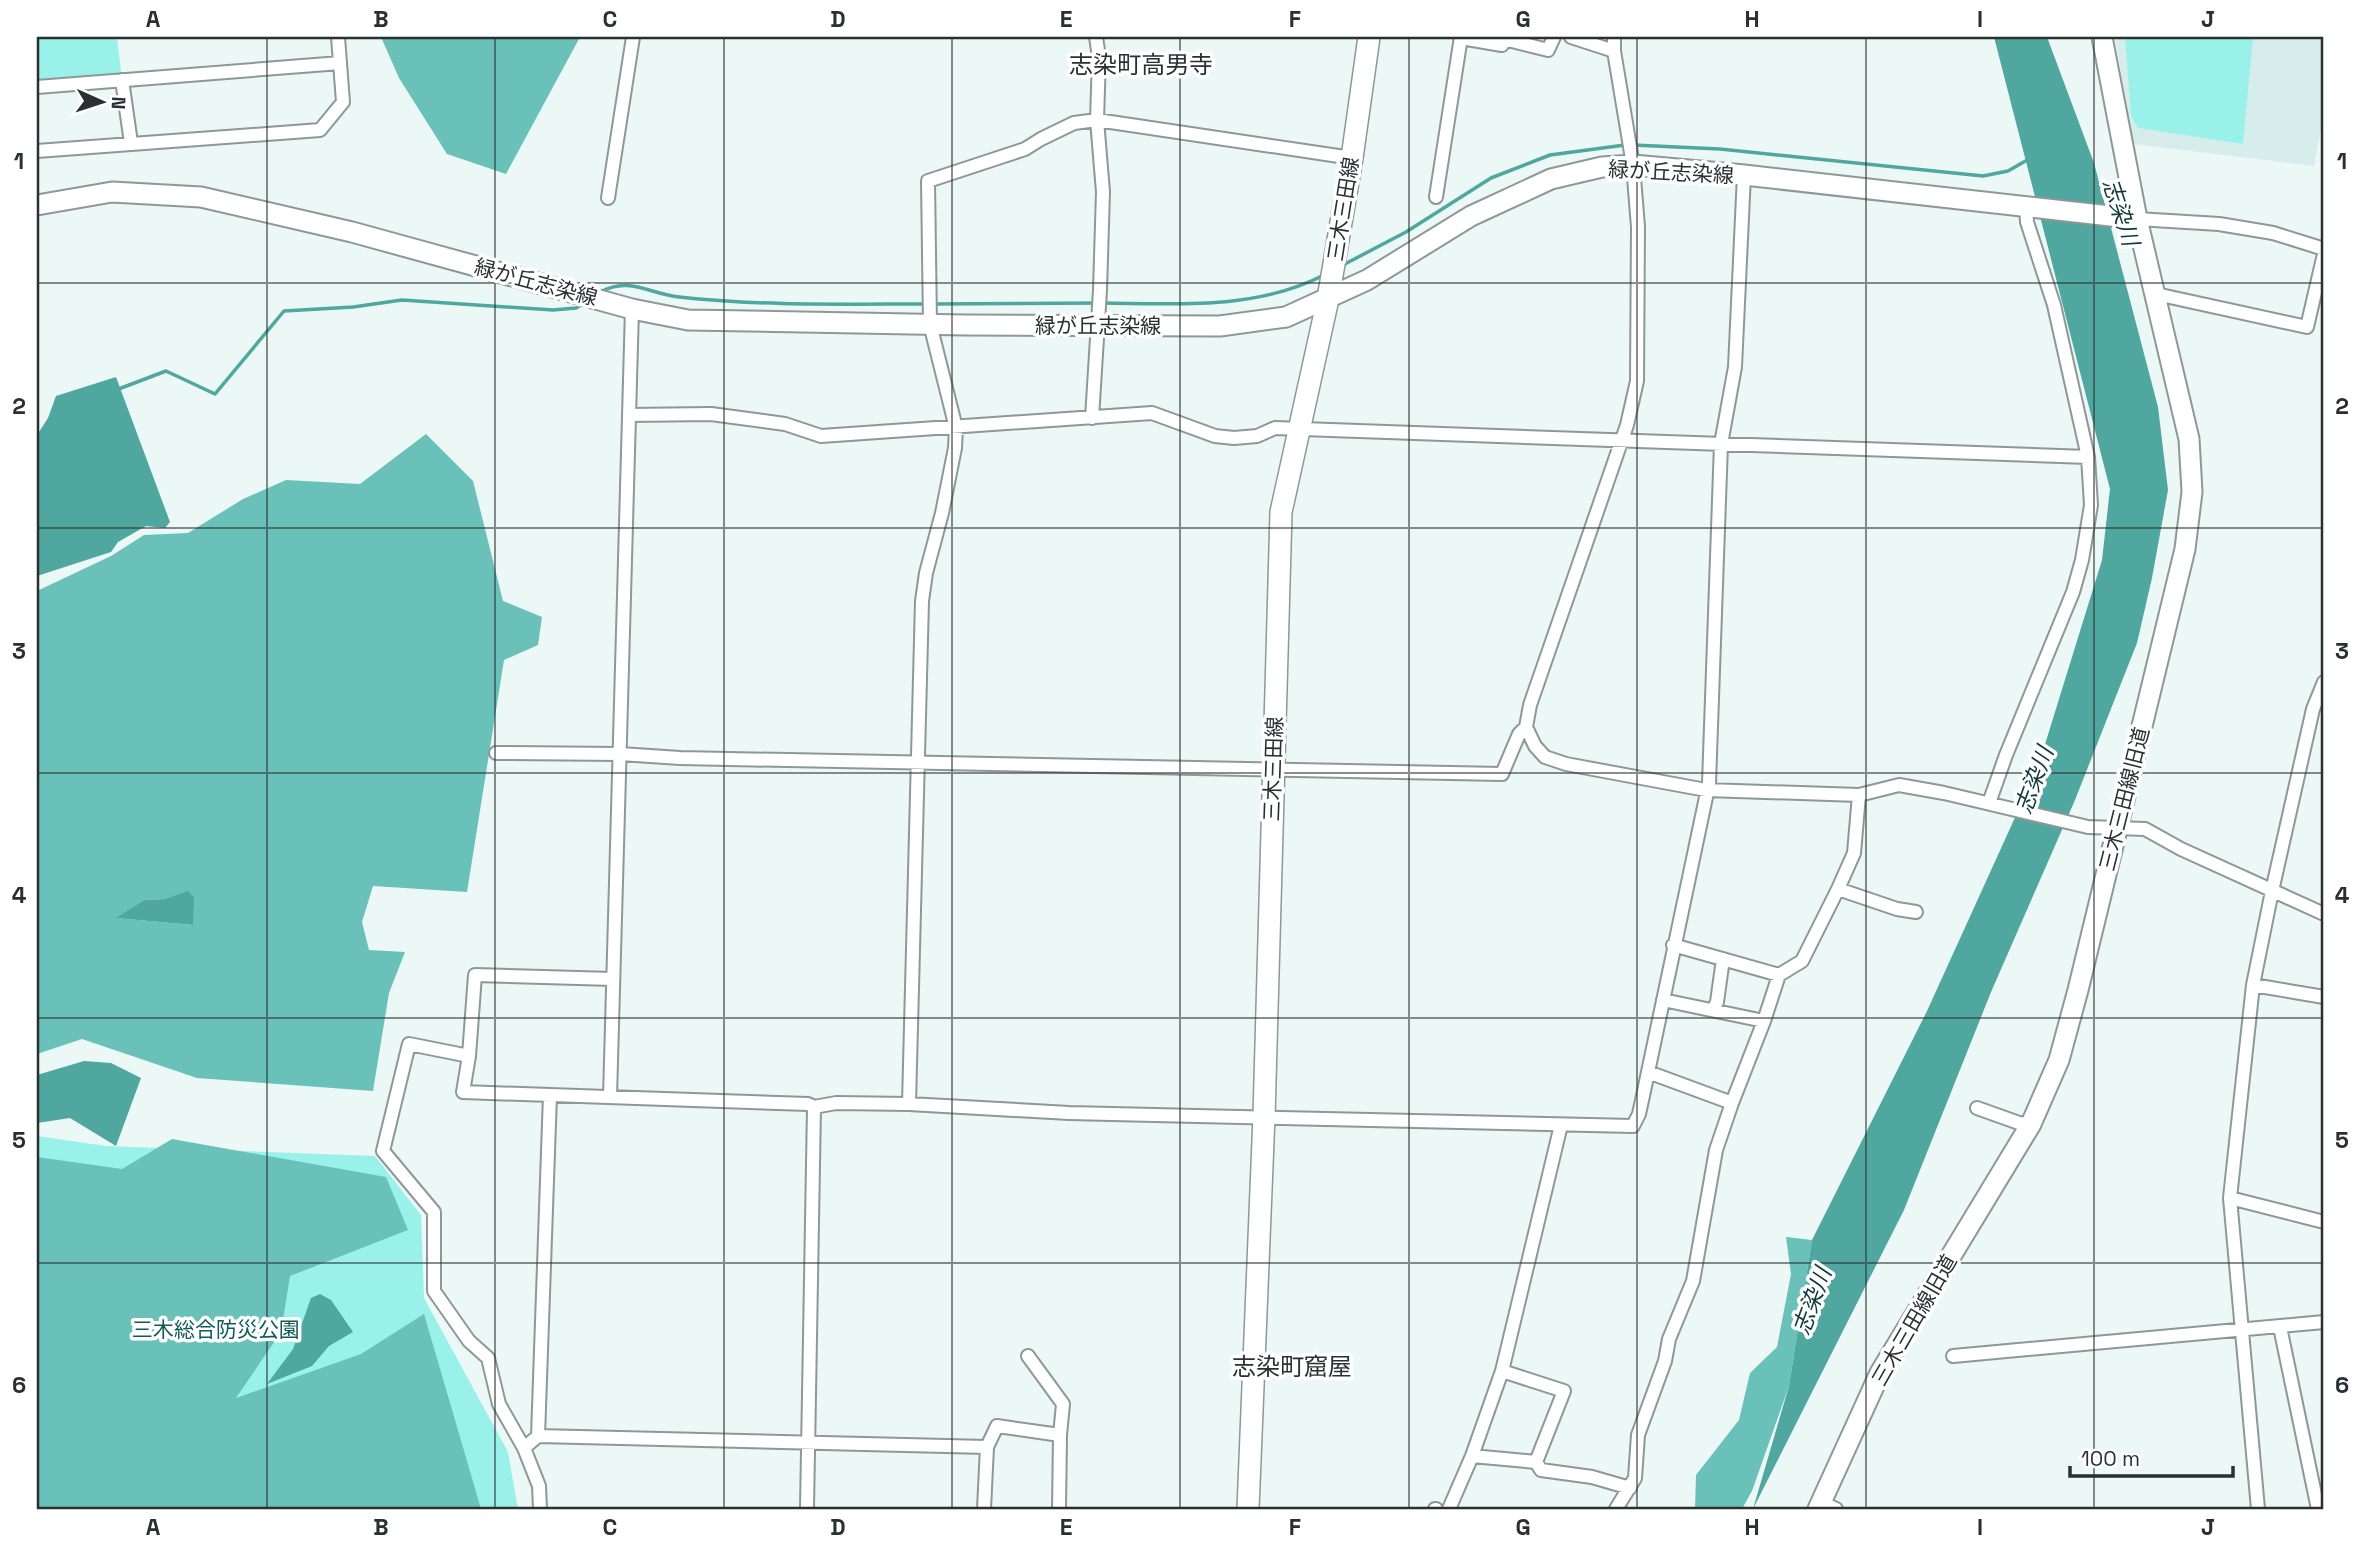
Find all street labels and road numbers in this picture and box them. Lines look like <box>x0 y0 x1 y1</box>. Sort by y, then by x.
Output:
street label: 三木三田線 <box>1321 155 1365 263</box>
street label: 緑が丘志染線 <box>1607 155 1735 189</box>
street label: 緑が丘志染線 <box>472 253 600 311</box>
street label: 緑が丘志染線 <box>1035 312 1161 339</box>
street label: 三木三田線 <box>1258 716 1288 822</box>
street label: 三木三田線旧道 <box>2093 724 2155 874</box>
street label: 三木三田線旧道 <box>1866 1250 1962 1390</box>

